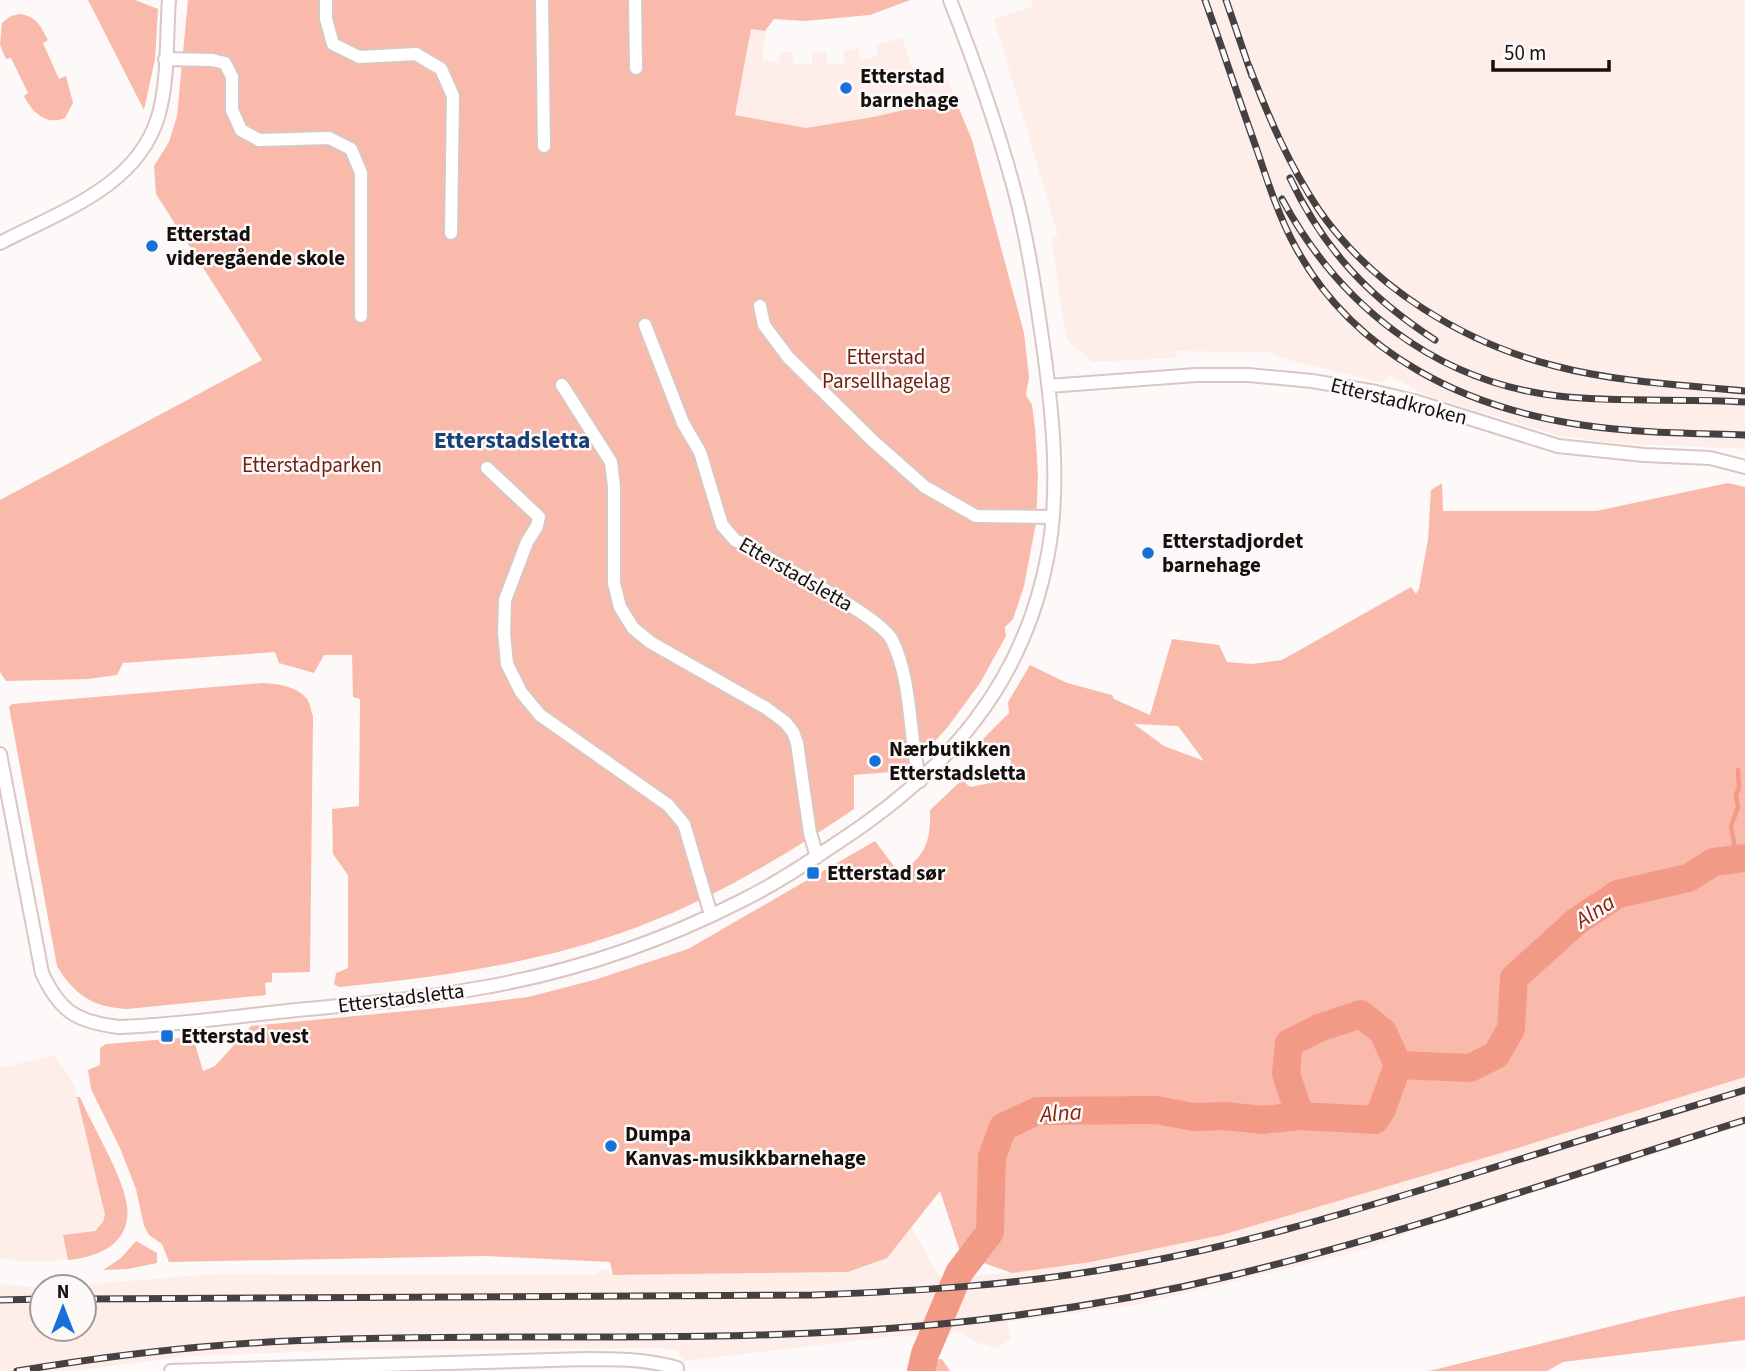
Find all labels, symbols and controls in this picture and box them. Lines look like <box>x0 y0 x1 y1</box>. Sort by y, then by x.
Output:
scale bar <box>1493 28 1608 72</box>
text: 50 m <box>1504 38 1546 68</box>
place label: Etterstad barnehage <box>860 61 959 115</box>
marker: Etterstad barnehage <box>838 80 854 96</box>
place label: Etterstad videregående skole <box>166 219 345 273</box>
marker: Etterstad videregående skole <box>144 238 160 254</box>
park label: Etterstad Parsellhagelag <box>822 342 950 396</box>
street label: Etterstadkroken <box>1328 370 1470 432</box>
district label: Etterstadsletta <box>434 423 590 458</box>
park label: Etterstadparken <box>242 450 382 480</box>
place label: Etterstadjordet barnehage <box>1162 526 1303 580</box>
street label: Etterstadsletta <box>733 529 859 619</box>
marker: Etterstadjordet barnehage <box>1140 545 1156 561</box>
place label: Nærbutikken Etterstadsletta <box>889 734 1026 788</box>
marker: Nærbutikken Etterstadsletta <box>867 753 883 769</box>
place label: Etterstad sør <box>827 858 946 888</box>
marker: Etterstad sør <box>805 865 821 881</box>
water label: Alna <box>1567 886 1622 937</box>
street label: Etterstadsletta <box>336 975 466 1021</box>
place label: Etterstad vest <box>181 1021 309 1051</box>
marker: Etterstad vest <box>159 1028 175 1044</box>
water label: Alna <box>1037 1095 1083 1131</box>
place label: Dumpa Kanvas-musikkbarnehage <box>625 1119 866 1173</box>
marker: Dumpa Kanvas-musikkbarnehage <box>603 1138 619 1154</box>
north arrow <box>28 1273 98 1343</box>
text: N <box>57 1279 69 1306</box>

